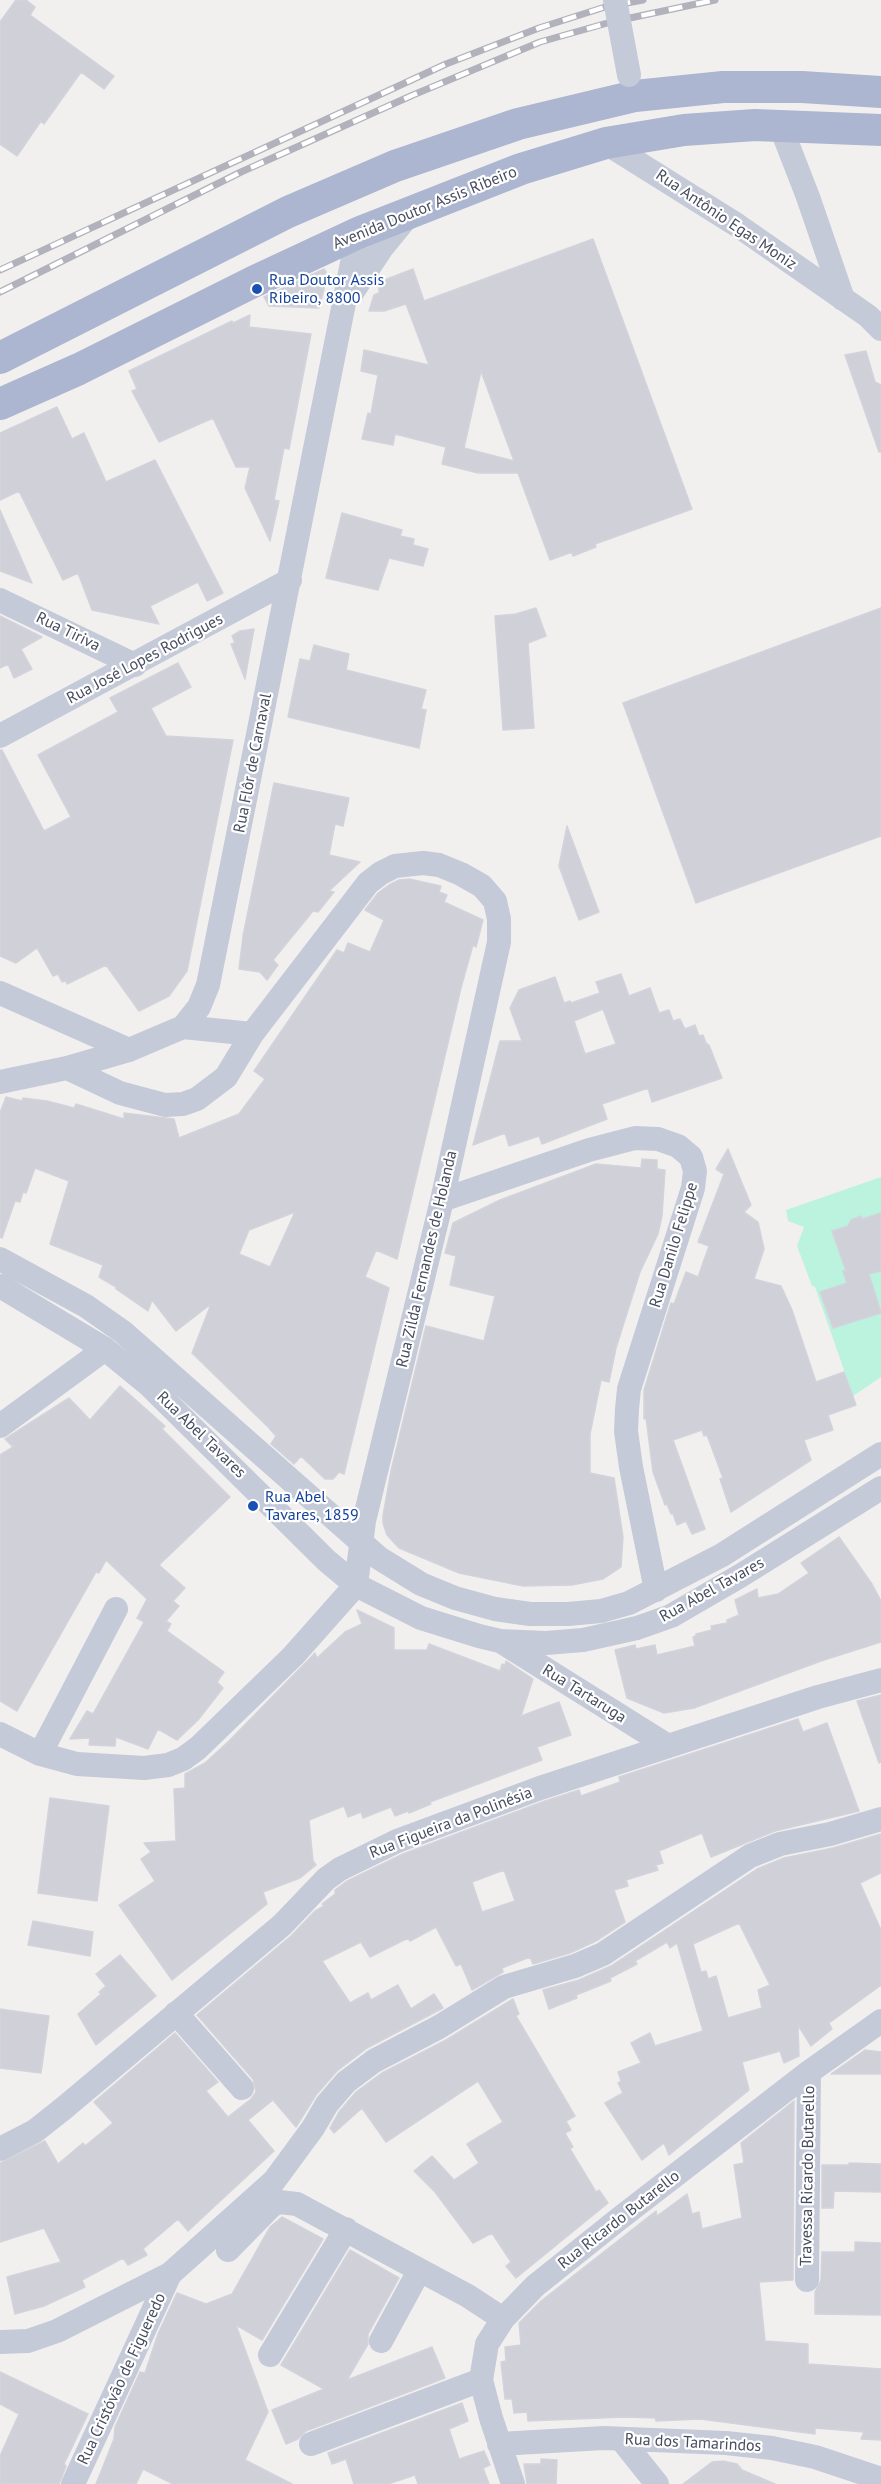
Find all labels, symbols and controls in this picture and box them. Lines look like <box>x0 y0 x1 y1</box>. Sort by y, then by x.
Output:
street label: Avenida Doutor Assis Ribeiro <box>330 162 520 254</box>
street label: Rua Antônio Egas Moniz <box>652 166 800 274</box>
place label: Rua Doutor Assis Ribeiro, 8800 <box>269 270 384 308</box>
marker: Rua Doutor Assis Ribeiro, 8800 <box>250 282 264 296</box>
street label: Rua Tiriva <box>33 608 103 656</box>
street label: Rua José Lopes Rodrigues <box>64 610 226 708</box>
street label: Rua Flôr de Carnaval <box>230 692 276 834</box>
street label: Rua Zilda Fernandes de Holanda <box>393 1149 461 1369</box>
street label: Rua Danilo Felippe <box>646 1180 702 1310</box>
street label: Rua Abel Tavares <box>152 1388 250 1482</box>
place label: Rua Abel Tavares, 1859 <box>265 1487 359 1525</box>
marker: Rua Abel Tavares, 1859 <box>246 1499 260 1513</box>
street label: Rua Abel Tavares <box>656 1553 768 1627</box>
street label: Rua Tartaruga <box>539 1661 629 1727</box>
street label: Rua Figueira da Polinésia <box>367 1783 535 1863</box>
street label: Travessa Ricardo Butarello <box>797 2086 819 2266</box>
street label: Rua Ricardo Butarello <box>554 2167 684 2273</box>
street label: Rua Cristóvão de Figueredo <box>74 2290 170 2468</box>
street label: Rua dos Tamarindos <box>624 2430 762 2456</box>

